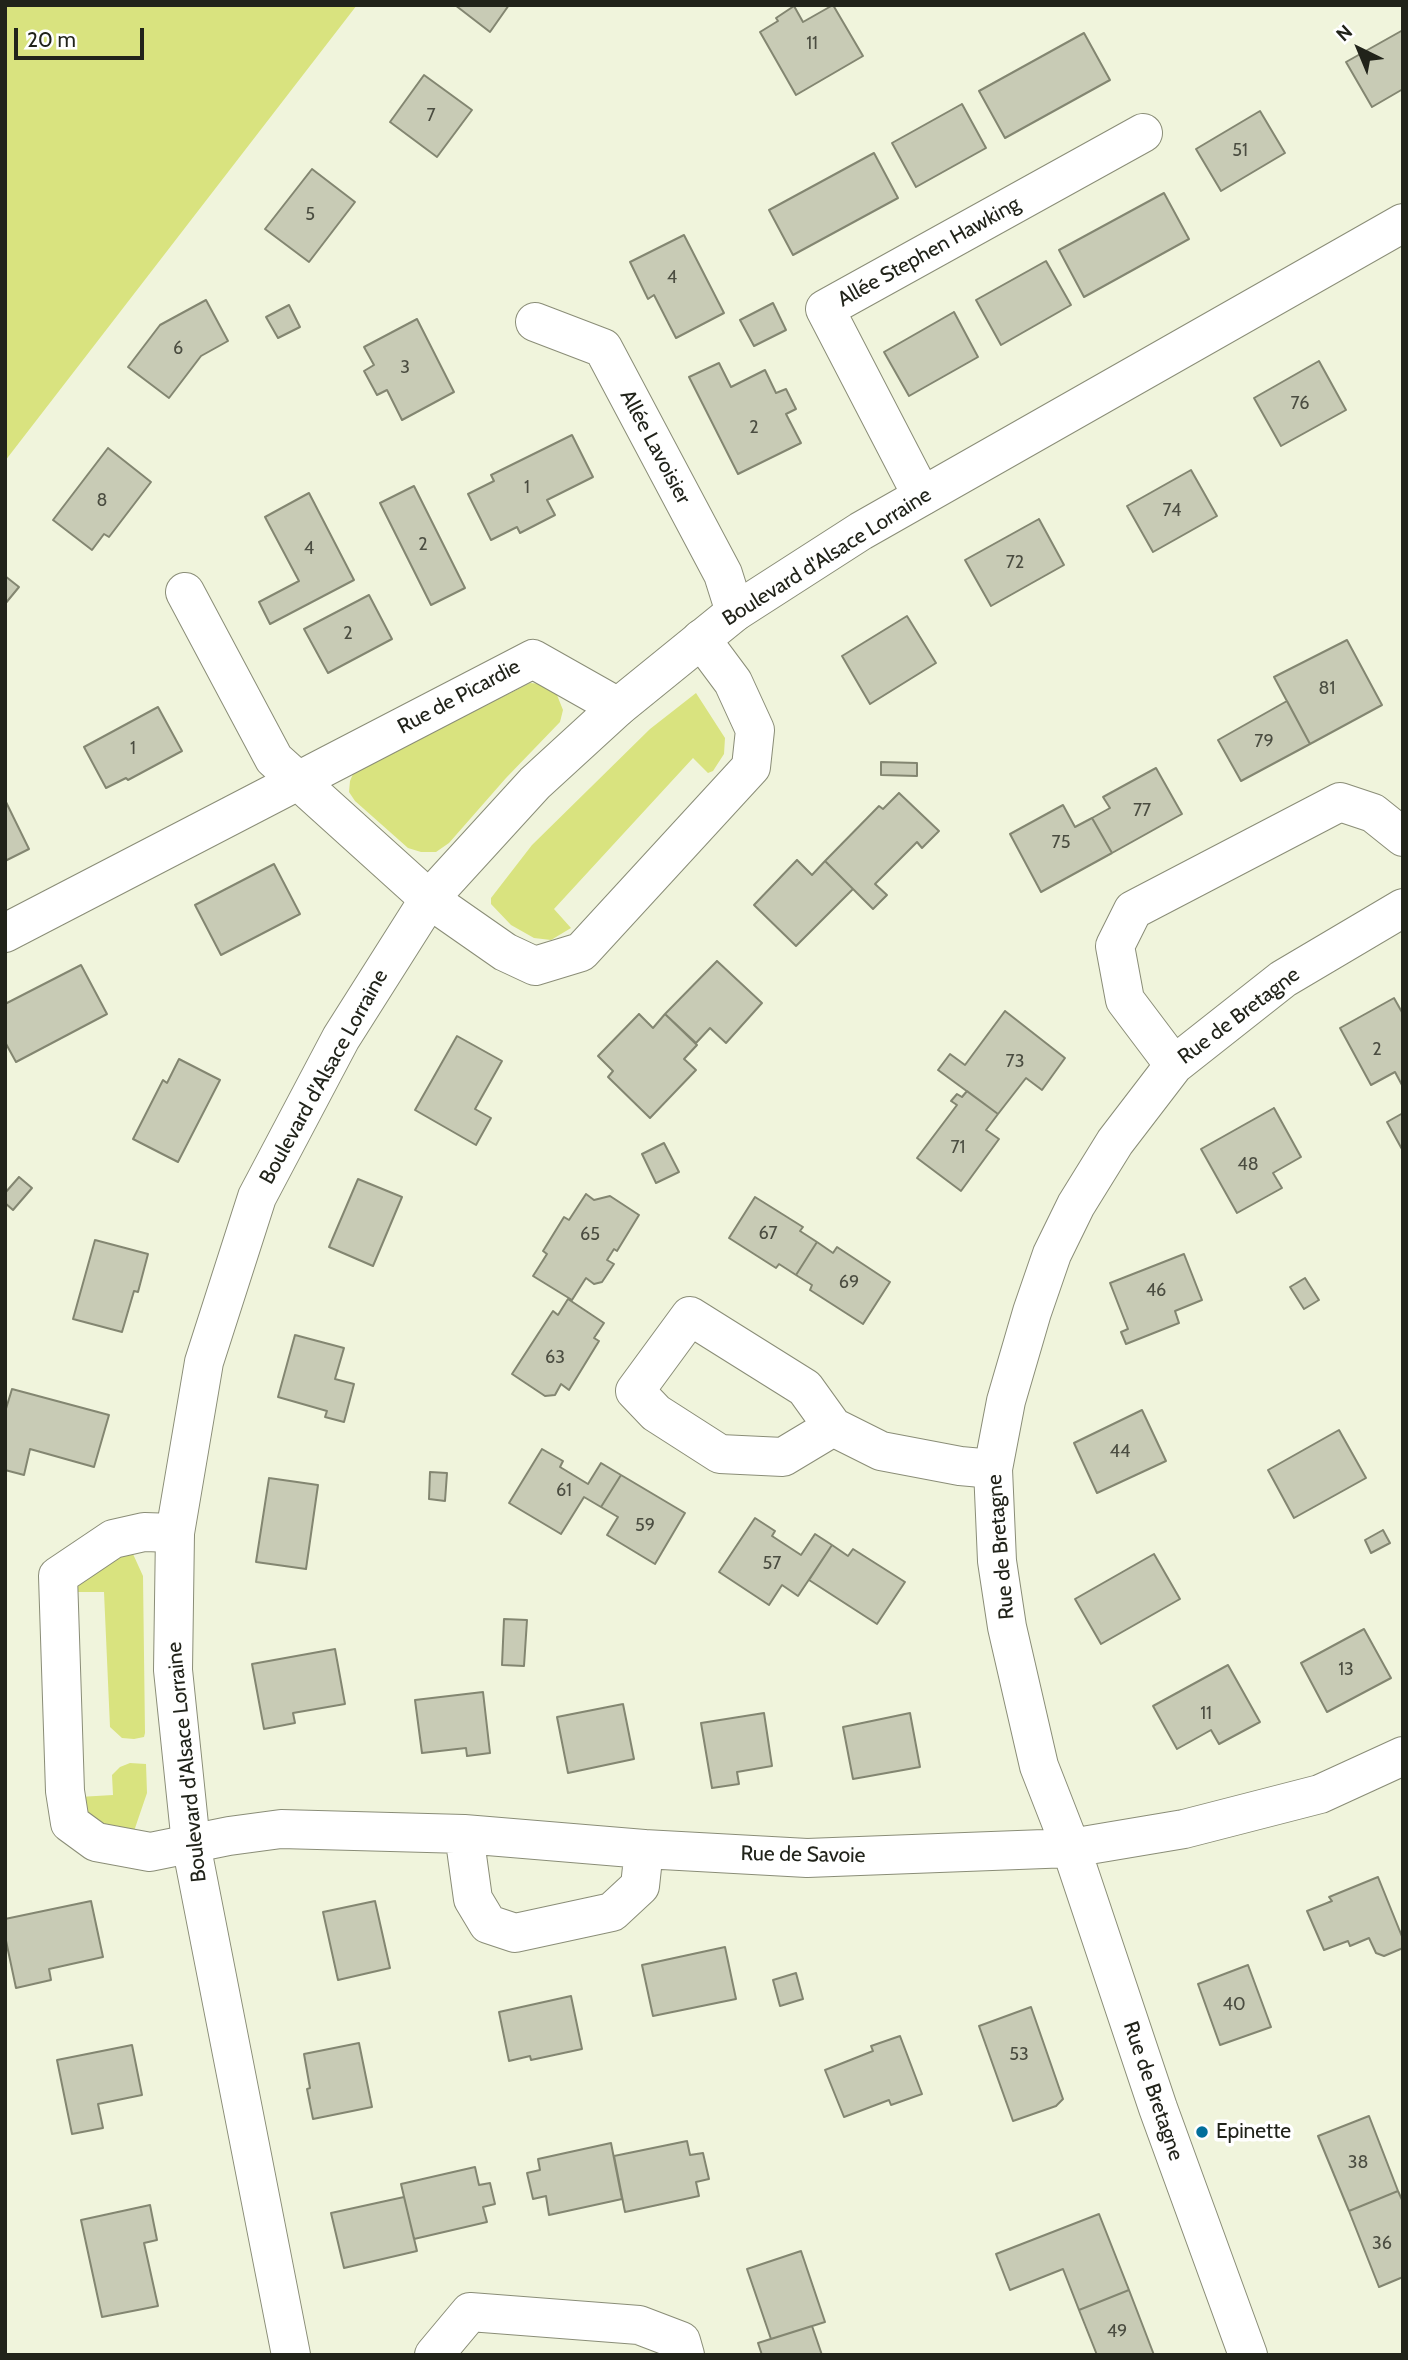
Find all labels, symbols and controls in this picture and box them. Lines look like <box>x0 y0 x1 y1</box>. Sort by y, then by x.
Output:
scale bar <box>18 14 147 58</box>
north arrow <box>1324 14 1394 84</box>
text: N <box>1332 20 1357 46</box>
text: 20 m <box>27 27 76 52</box>
house number: 11 <box>806 33 818 55</box>
house number: 7 <box>426 105 436 127</box>
house number: 51 <box>1232 140 1248 162</box>
street label: Allée Stephen Hawking <box>833 191 1025 313</box>
house number: 5 <box>305 204 315 226</box>
house number: 4 <box>667 267 677 289</box>
house number: 6 <box>173 338 183 360</box>
house number: 3 <box>400 357 410 379</box>
street label: Allée Lavoisier <box>614 386 696 508</box>
house number: 76 <box>1291 393 1309 415</box>
house number: 2 <box>749 417 759 439</box>
house number: 1 <box>524 477 530 499</box>
street label: Boulevard d'Alsace Lorraine <box>718 482 936 632</box>
house number: 8 <box>97 490 107 512</box>
house number: 74 <box>1163 500 1181 522</box>
house number: 2 <box>418 534 428 556</box>
house number: 4 <box>304 538 314 560</box>
house number: 72 <box>1006 552 1024 574</box>
house number: 2 <box>343 623 353 645</box>
street label: Rue de Picardie <box>393 654 525 740</box>
house number: 81 <box>1319 678 1335 700</box>
house number: 79 <box>1254 731 1274 753</box>
house number: 1 <box>130 738 136 760</box>
house number: 77 <box>1133 800 1151 822</box>
house number: 75 <box>1052 832 1070 854</box>
street label: Rue de Bretagne <box>1173 962 1305 1070</box>
street label: Boulevard d'Alsace Lorraine <box>254 965 394 1189</box>
house number: 2 <box>1372 1039 1382 1061</box>
house number: 73 <box>1006 1051 1024 1073</box>
house number: 71 <box>951 1137 965 1159</box>
house number: 48 <box>1237 1154 1259 1176</box>
house number: 67 <box>758 1223 778 1245</box>
house number: 65 <box>580 1224 600 1246</box>
house number: 69 <box>839 1272 859 1294</box>
house number: 46 <box>1146 1280 1166 1302</box>
house number: 63 <box>545 1347 565 1369</box>
house number: 44 <box>1110 1441 1130 1463</box>
street label: Rue de Bretagne <box>982 1473 1020 1621</box>
house number: 61 <box>556 1480 572 1502</box>
house number: 59 <box>635 1515 655 1537</box>
house number: 57 <box>763 1553 781 1575</box>
street label: Boulevard d'Alsace Lorraine <box>162 1641 212 1883</box>
house number: 13 <box>1338 1659 1354 1681</box>
house number: 11 <box>1200 1703 1212 1725</box>
street label: Rue de Savoie <box>740 1841 866 1869</box>
house number: 40 <box>1223 1994 1245 2016</box>
street label: Rue de Bretagne <box>1117 2018 1189 2164</box>
house number: 53 <box>1009 2044 1029 2066</box>
place label: Epinette <box>1216 2119 1291 2145</box>
marker: Epinette <box>1194 2124 1210 2140</box>
house number: 38 <box>1348 2152 1368 2174</box>
house number: 36 <box>1372 2233 1392 2255</box>
house number: 49 <box>1107 2321 1127 2343</box>

